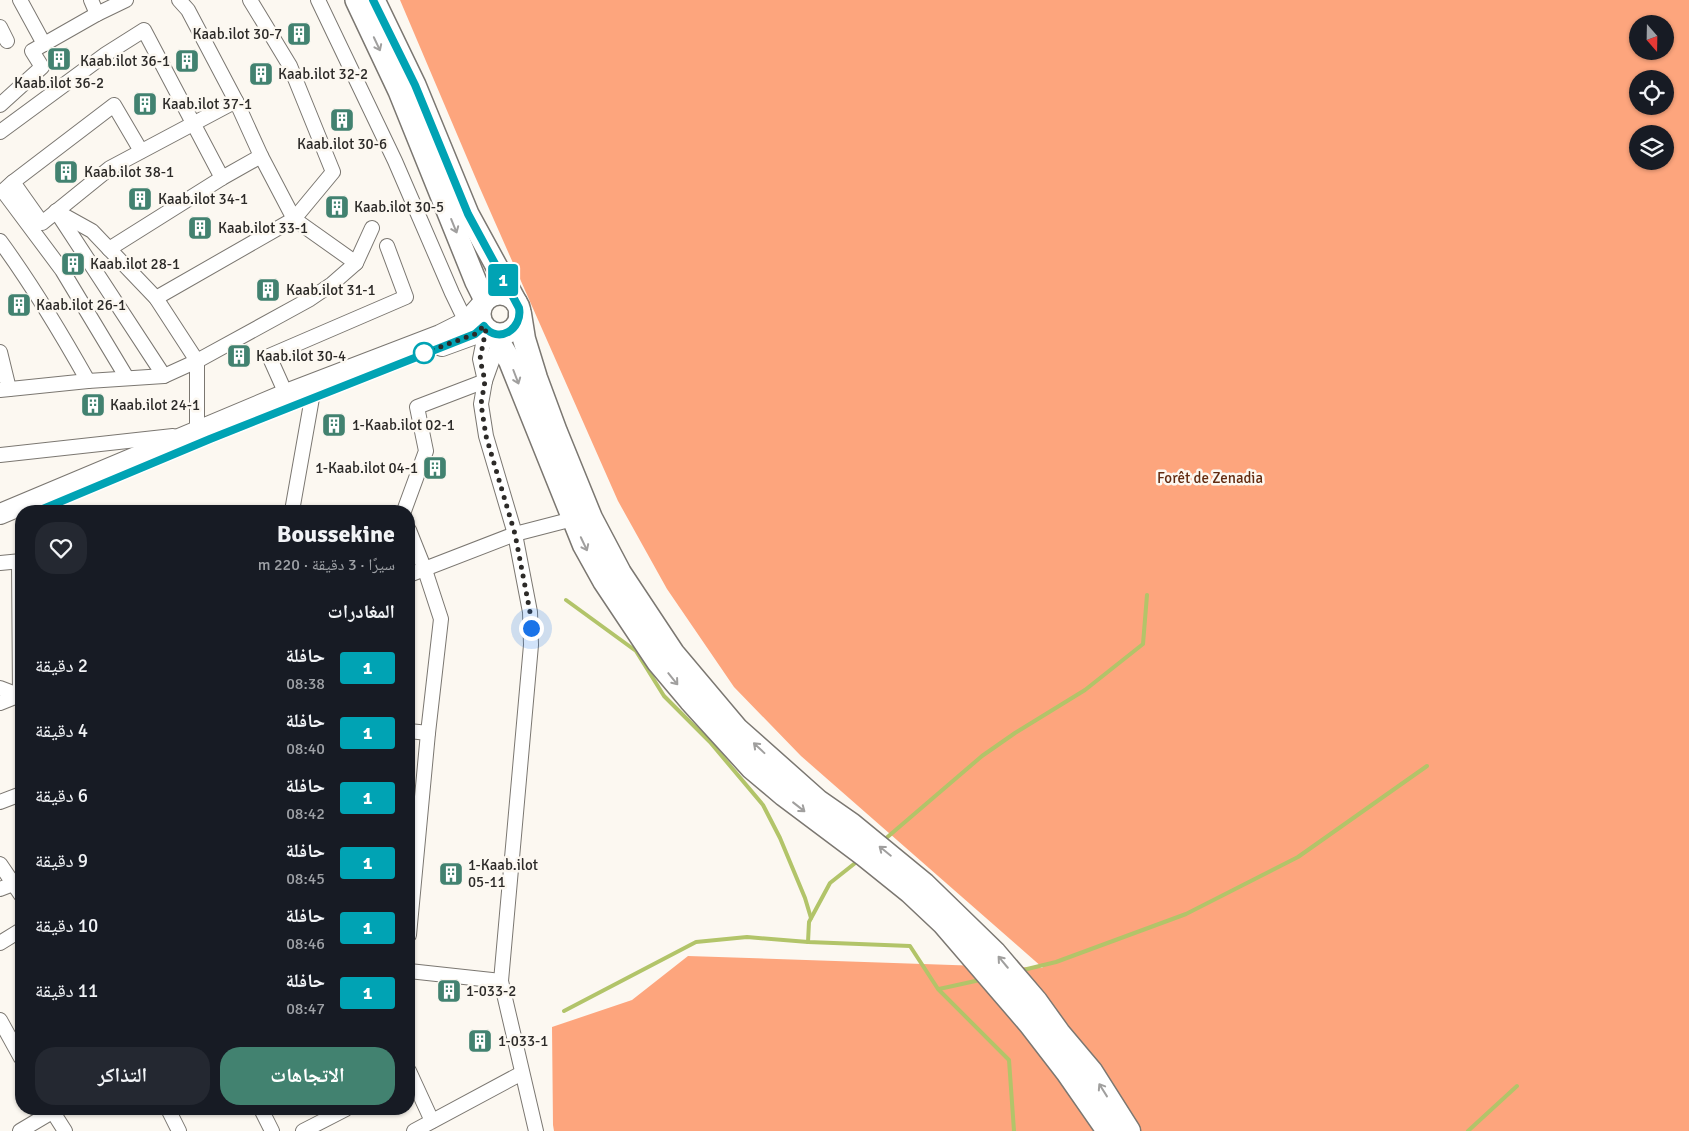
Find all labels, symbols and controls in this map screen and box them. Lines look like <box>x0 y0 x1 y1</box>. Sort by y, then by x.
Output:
north arrow <box>1629 15 1674 60</box>
map controls <box>1629 15 1674 170</box>
building icon: Kaab.ilot 30-7 <box>286 21 312 47</box>
place label: Kaab.ilot 30-7 <box>193 25 282 43</box>
one-way arrow <box>373 36 382 51</box>
building icon: Kaab.ilot 36-2 <box>46 46 72 72</box>
building icon: Kaab.ilot 36-1 <box>174 48 200 74</box>
place label: Kaab.ilot 36-1 <box>80 52 170 70</box>
building icon: Kaab.ilot 32-2 <box>248 61 274 87</box>
place label: Kaab.ilot 32-2 <box>278 65 368 83</box>
button: locate <box>1629 70 1674 115</box>
place label: Kaab.ilot 36-2 <box>14 74 104 92</box>
building icon: Kaab.ilot 37-1 <box>132 91 158 117</box>
place label: Kaab.ilot 37-1 <box>162 95 252 113</box>
building icon: Kaab.ilot 30-6 <box>329 107 355 133</box>
button: layers <box>1629 125 1674 170</box>
place label: Kaab.ilot 30-6 <box>297 135 387 153</box>
building icon: Kaab.ilot 38-1 <box>53 159 79 185</box>
place label: Kaab.ilot 38-1 <box>84 163 174 181</box>
building icon: Kaab.ilot 34-1 <box>127 186 153 212</box>
place label: Kaab.ilot 34-1 <box>158 190 248 208</box>
building icon: Kaab.ilot 30-5 <box>324 194 350 220</box>
place label: Kaab.ilot 30-5 <box>354 198 444 216</box>
building icon: Kaab.ilot 33-1 <box>187 215 213 241</box>
one-way arrow <box>449 218 459 233</box>
place label: Kaab.ilot 33-1 <box>218 219 308 237</box>
building icon: Kaab.ilot 28-1 <box>60 251 86 277</box>
place label: Kaab.ilot 28-1 <box>90 255 180 273</box>
line badge: 1 <box>487 264 519 296</box>
text: 1 <box>498 269 508 291</box>
building icon: Kaab.ilot 31-1 <box>255 277 281 303</box>
place label: Kaab.ilot 31-1 <box>286 281 376 299</box>
building icon: Kaab.ilot 26-1 <box>6 292 32 318</box>
place label: Kaab.ilot 26-1 <box>36 296 126 314</box>
unlabelled marker <box>413 342 435 364</box>
building icon: Kaab.ilot 30-4 <box>226 343 252 369</box>
place label: Kaab.ilot 30-4 <box>256 347 346 365</box>
one-way arrow <box>512 369 521 384</box>
building icon: Kaab.ilot 24-1 <box>80 392 106 418</box>
place label: Kaab.ilot 24-1 <box>110 396 200 414</box>
building icon: 1-Kaab.ilot 02-1 <box>321 412 347 438</box>
place label: 1-Kaab.ilot 02-1 <box>352 416 455 434</box>
building icon: 1-Kaab.ilot 04-1 <box>422 455 448 481</box>
place label: 1-Kaab.ilot 04-1 <box>315 459 418 477</box>
park label: Forêt de Zenadia <box>1157 469 1263 487</box>
text: Boussekine <box>277 519 395 549</box>
button: heart <box>35 522 87 574</box>
one-way arrow <box>579 536 589 551</box>
text: سيرًا · 3 دقيقة · 220 m <box>258 555 395 575</box>
text: المغادرات <box>328 600 395 624</box>
your location <box>519 616 544 641</box>
text: حافلة <box>286 644 325 668</box>
text: 2 دقيقة <box>35 654 88 678</box>
text: 1 <box>363 657 372 679</box>
one-way arrow <box>667 672 678 685</box>
text: 08:38 <box>286 674 325 694</box>
text: حافلة <box>286 709 325 733</box>
text: 4 دقيقة <box>35 719 88 743</box>
text: 1 <box>363 722 372 744</box>
text: 08:40 <box>286 739 325 759</box>
one-way arrow <box>752 743 765 754</box>
text: حافلة <box>286 774 325 798</box>
text: 6 دقيقة <box>35 784 88 808</box>
text: 1 <box>363 787 372 809</box>
one-way arrow <box>792 801 805 812</box>
text: 08:42 <box>286 804 325 824</box>
text: حافلة <box>286 839 325 863</box>
one-way arrow <box>878 845 891 856</box>
text: 9 دقيقة <box>35 849 88 873</box>
text: 1 <box>363 852 372 874</box>
place label: 1-Kaab.ilot 05-11 <box>468 856 538 891</box>
building icon: 1-Kaab.ilot 05-11 <box>438 861 464 887</box>
text: 08:45 <box>286 869 325 889</box>
text: حافلة <box>286 904 325 928</box>
text: 10 دقيقة <box>35 914 98 938</box>
text: 1 <box>363 917 372 939</box>
text: 08:46 <box>286 934 325 954</box>
one-way arrow <box>997 956 1008 969</box>
text: حافلة <box>286 969 325 993</box>
building icon: 1-033-2 <box>436 978 462 1004</box>
text: 11 دقيقة <box>35 979 98 1003</box>
text: 1 <box>363 982 372 1004</box>
place label: 1-033-2 <box>466 982 516 1000</box>
text: 08:47 <box>286 999 325 1019</box>
building icon: 1-033-1 <box>467 1028 493 1054</box>
place label: 1-033-1 <box>498 1032 548 1050</box>
button: التذاكر <box>35 1047 210 1105</box>
button: الاتجاهات <box>220 1047 395 1105</box>
one-way arrow <box>1098 1083 1108 1097</box>

